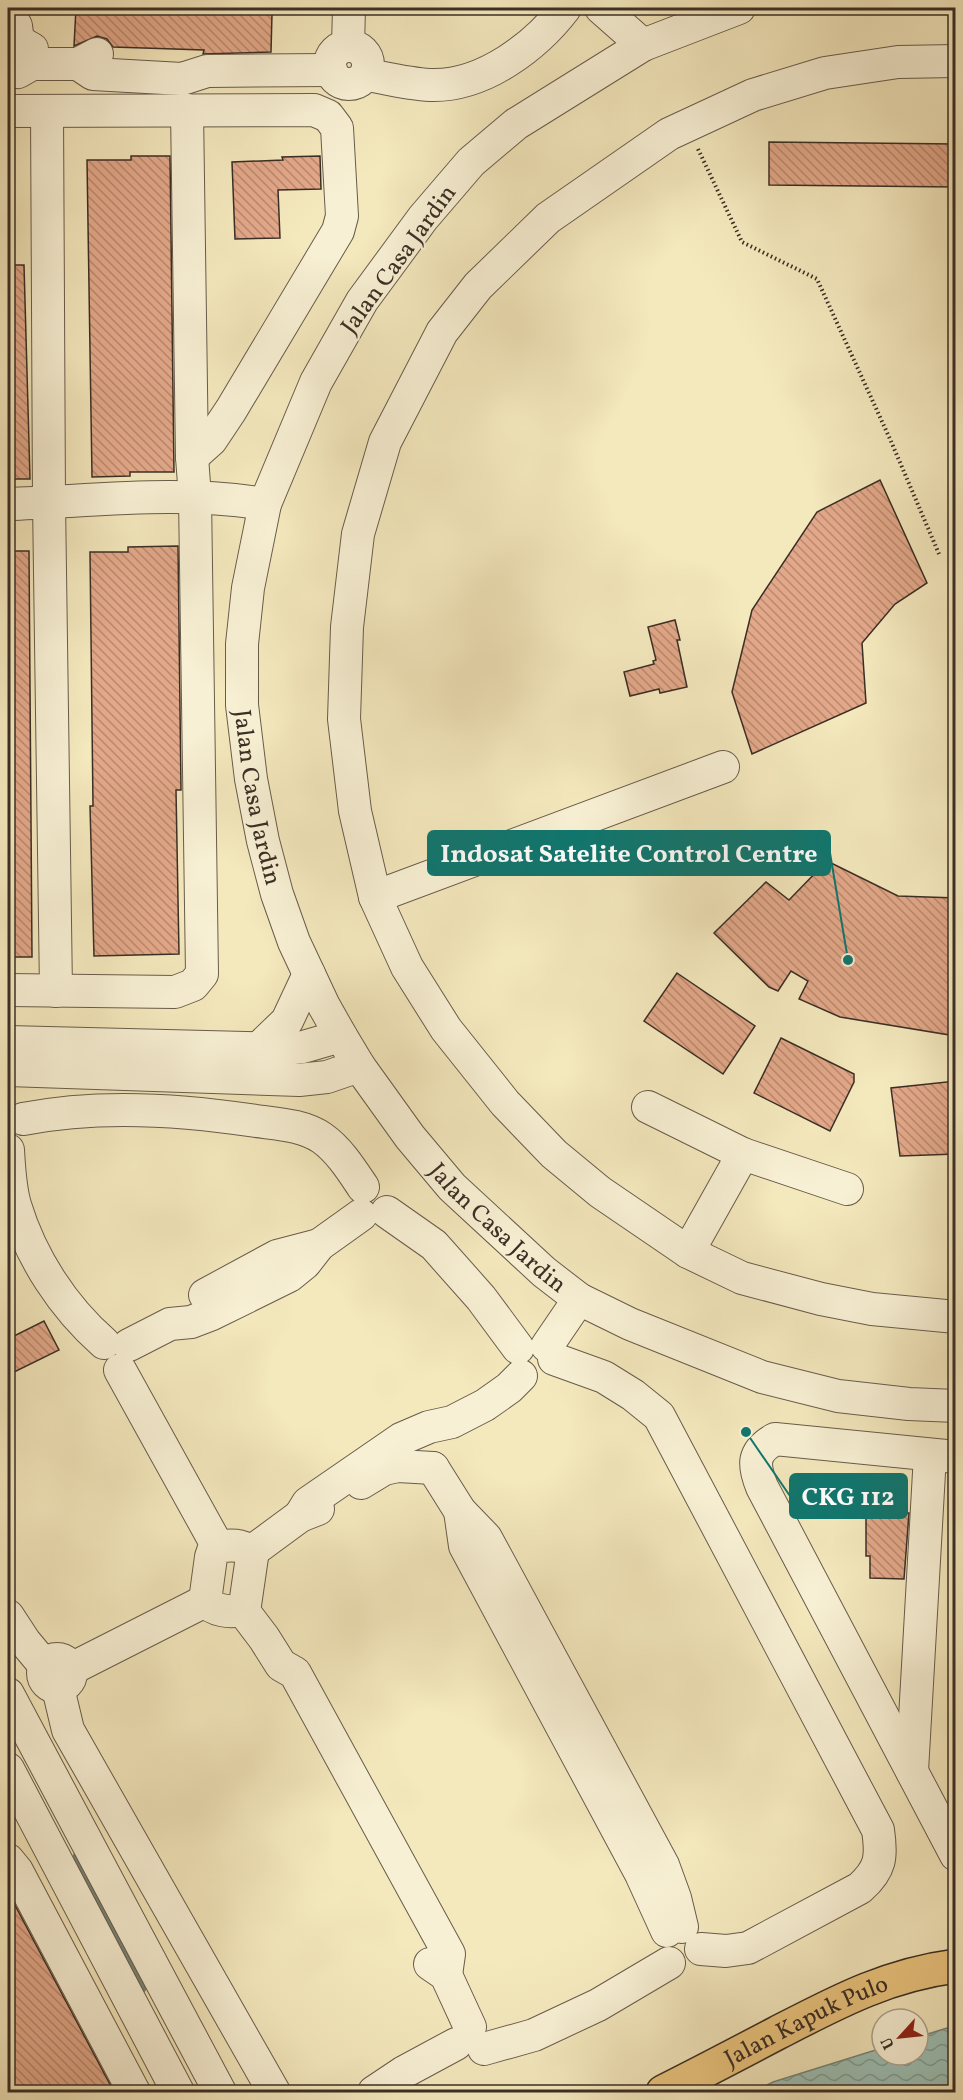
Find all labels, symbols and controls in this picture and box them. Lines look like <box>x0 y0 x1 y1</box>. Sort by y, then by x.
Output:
street label: Jalan Casa Jardin <box>334 178 466 342</box>
street label: Jalan Casa Jardin <box>224 708 289 889</box>
callout: Indosat Satelite Control Centre <box>428 831 830 875</box>
text: Indosat Satelite Control Centre <box>440 837 818 873</box>
street label: Jalan Casa Jardin <box>420 1156 573 1302</box>
callout: CKG 112 <box>790 1474 907 1518</box>
text: CKG 112 <box>802 1480 894 1516</box>
street label: Jalan Kapuk Pulo <box>719 1968 893 2077</box>
north arrow <box>870 2007 930 2067</box>
text: U <box>876 2033 901 2053</box>

